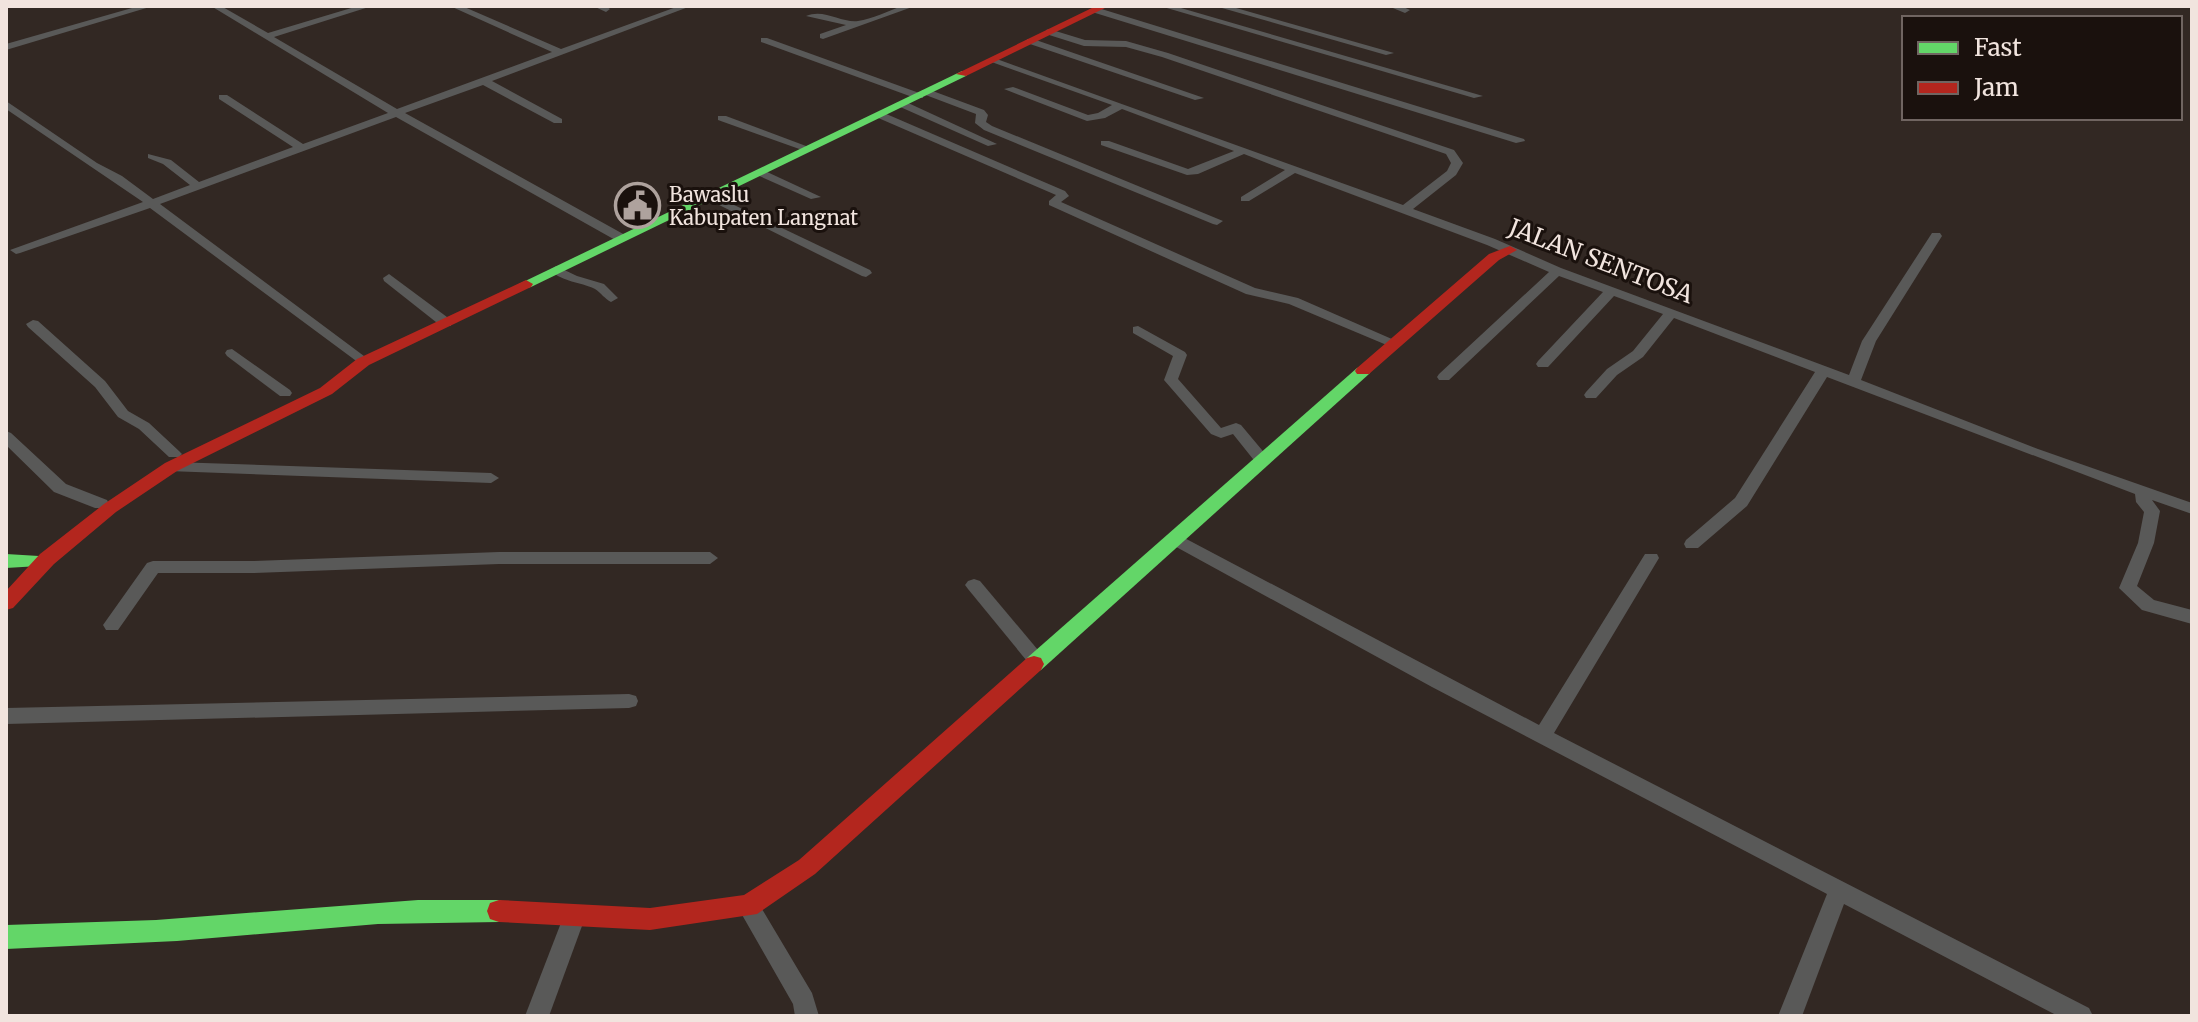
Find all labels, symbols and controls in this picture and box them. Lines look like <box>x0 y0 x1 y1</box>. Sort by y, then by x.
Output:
legend <box>1902 16 2182 120</box>
text: Fast <box>1974 32 2022 63</box>
text: Jam <box>1973 72 2019 103</box>
public building icon: Bawaslu Kabupaten Langnat <box>614 182 662 230</box>
place label: Bawaslu Kabupaten Langnat <box>669 182 858 230</box>
street label: JALAN SENTOSA <box>1503 211 1699 311</box>

